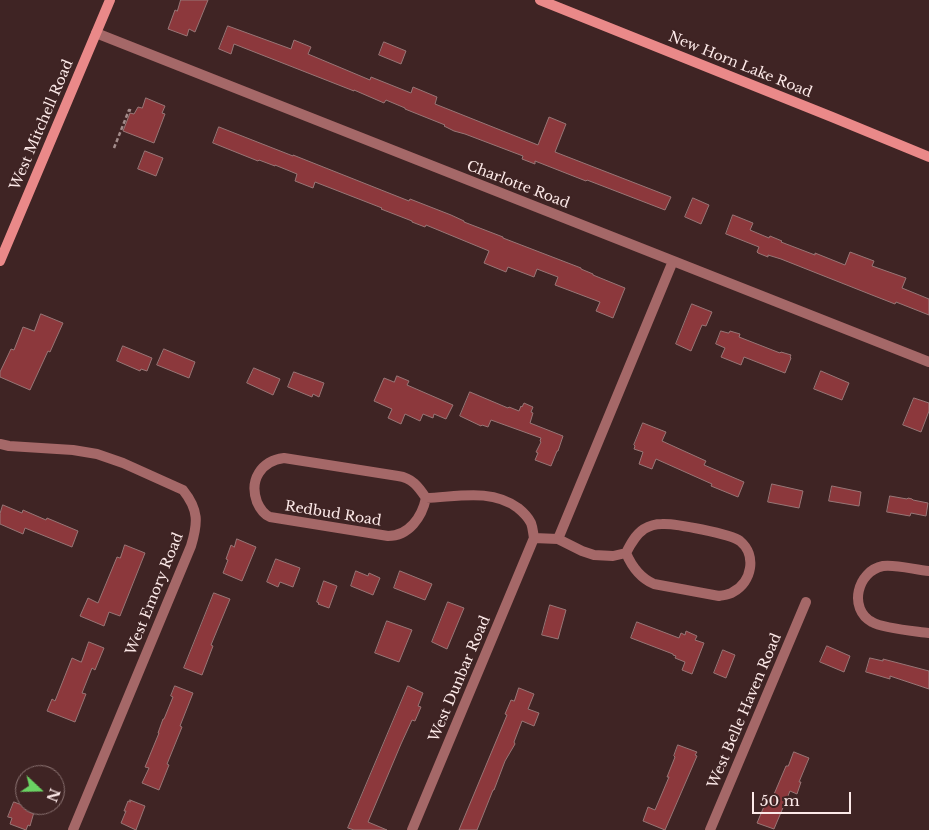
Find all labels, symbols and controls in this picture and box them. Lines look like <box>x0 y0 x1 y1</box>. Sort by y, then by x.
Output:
street label: New Horn Lake Road <box>666 28 814 102</box>
street label: West Mitchell Road <box>7 57 77 193</box>
street label: Charlotte Road <box>464 158 572 212</box>
street label: Redbud Road <box>283 498 383 530</box>
street label: West Emory Road <box>123 530 187 658</box>
street label: West Dunbar Road <box>426 613 494 745</box>
street label: West Belle Haven Road <box>705 631 785 791</box>
north arrow <box>15 765 65 815</box>
scale bar <box>754 782 853 814</box>
text: N <box>42 786 64 804</box>
text: 50 m <box>760 791 800 810</box>

